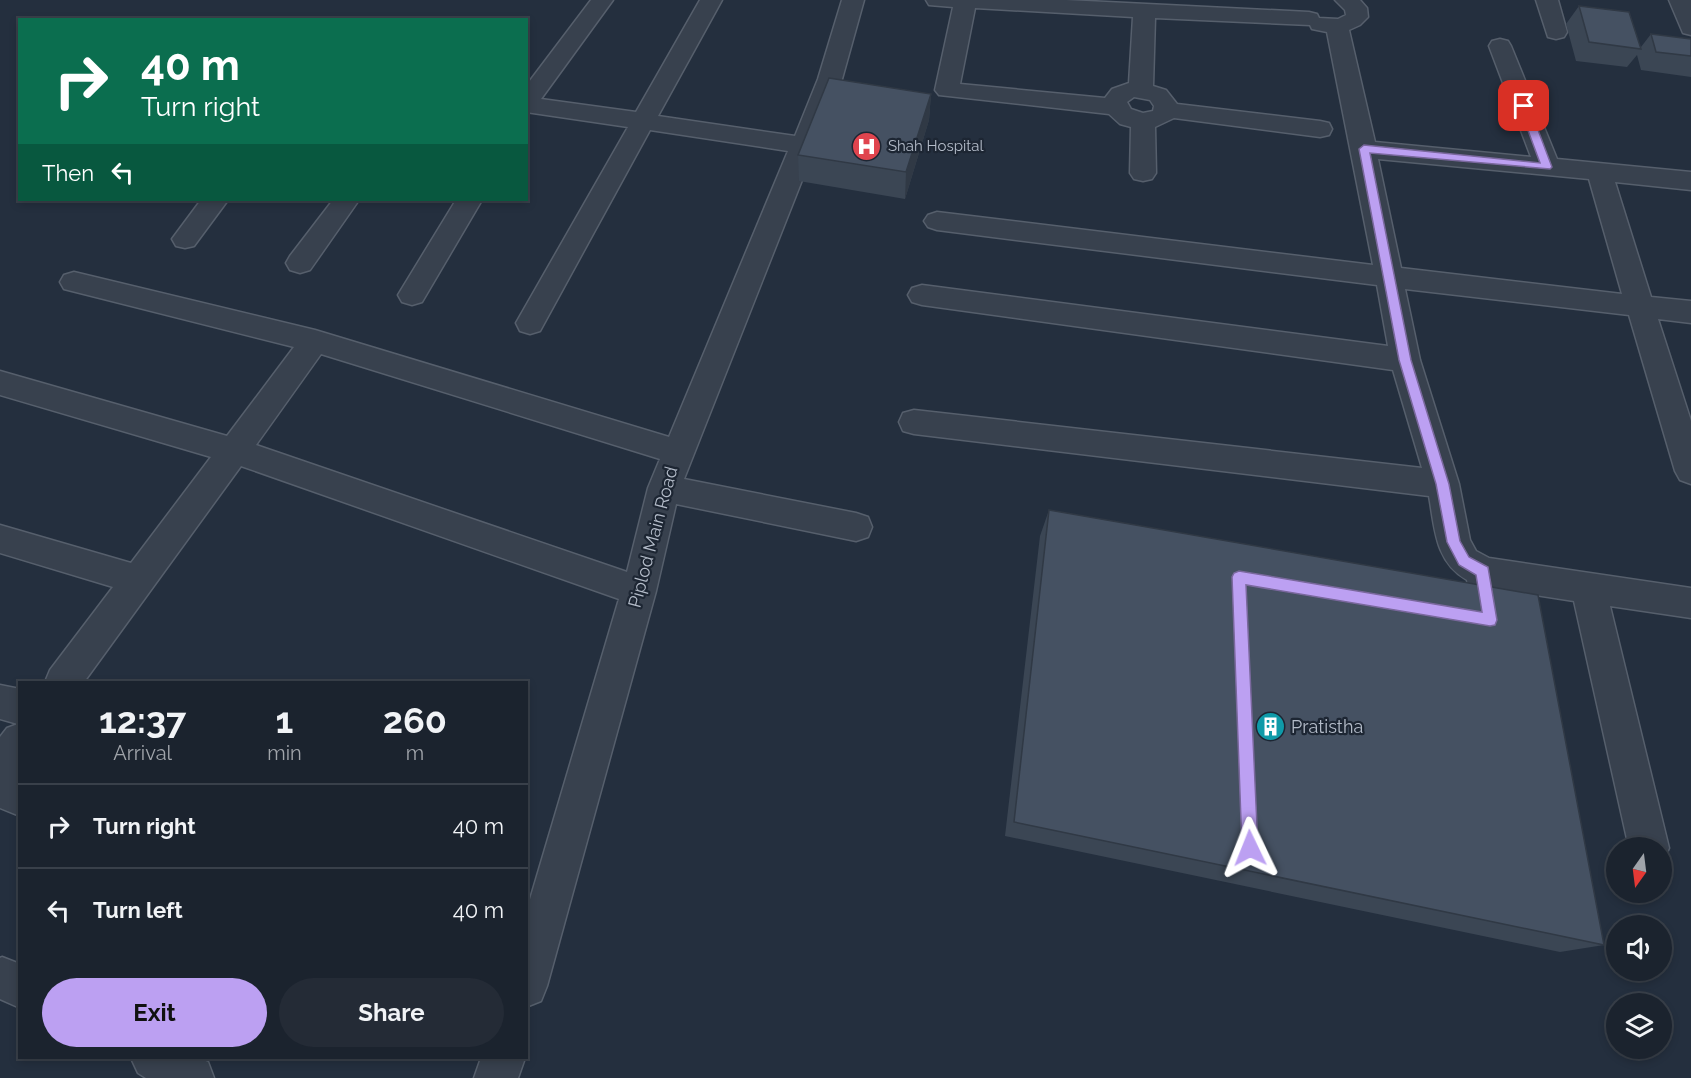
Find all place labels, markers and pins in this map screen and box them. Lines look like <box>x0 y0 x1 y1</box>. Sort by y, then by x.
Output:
pin <box>1498 80 1549 131</box>
hospital icon: Shah Hospital <box>851 130 883 162</box>
place label: Shah Hospital <box>888 137 984 155</box>
building icon: Pratistha <box>1254 711 1286 743</box>
place label: Pratistha <box>1291 716 1363 737</box>

